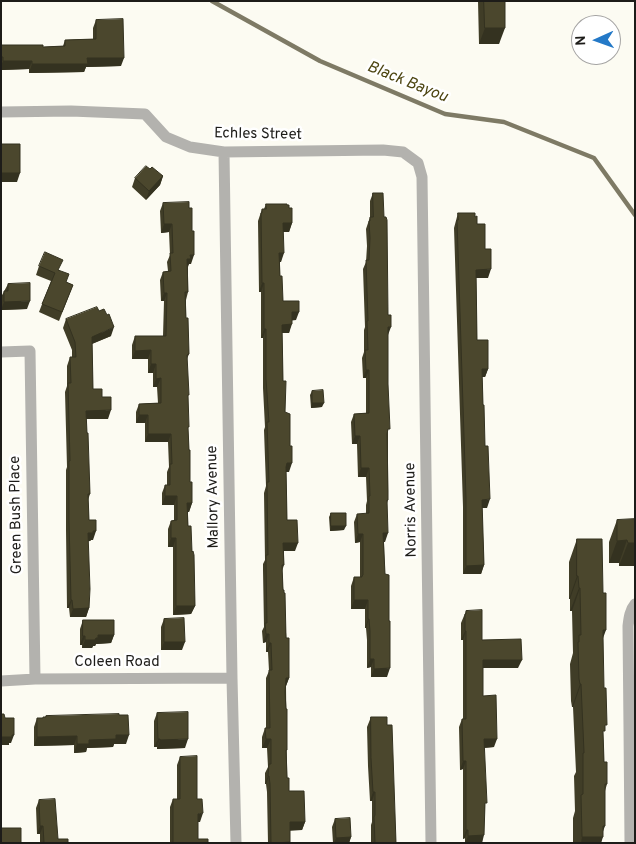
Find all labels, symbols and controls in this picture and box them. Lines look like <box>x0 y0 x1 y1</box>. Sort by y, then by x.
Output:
north arrow <box>571 15 621 65</box>
text: N <box>573 35 590 46</box>
water label: Black Bayou <box>364 58 450 108</box>
street label: Echles Street <box>214 125 302 145</box>
street label: Mallory Avenue <box>204 445 224 549</box>
street label: Green Bush Place <box>7 455 27 575</box>
street label: Norris Avenue <box>402 462 422 558</box>
street label: Coleen Road <box>74 654 160 672</box>

